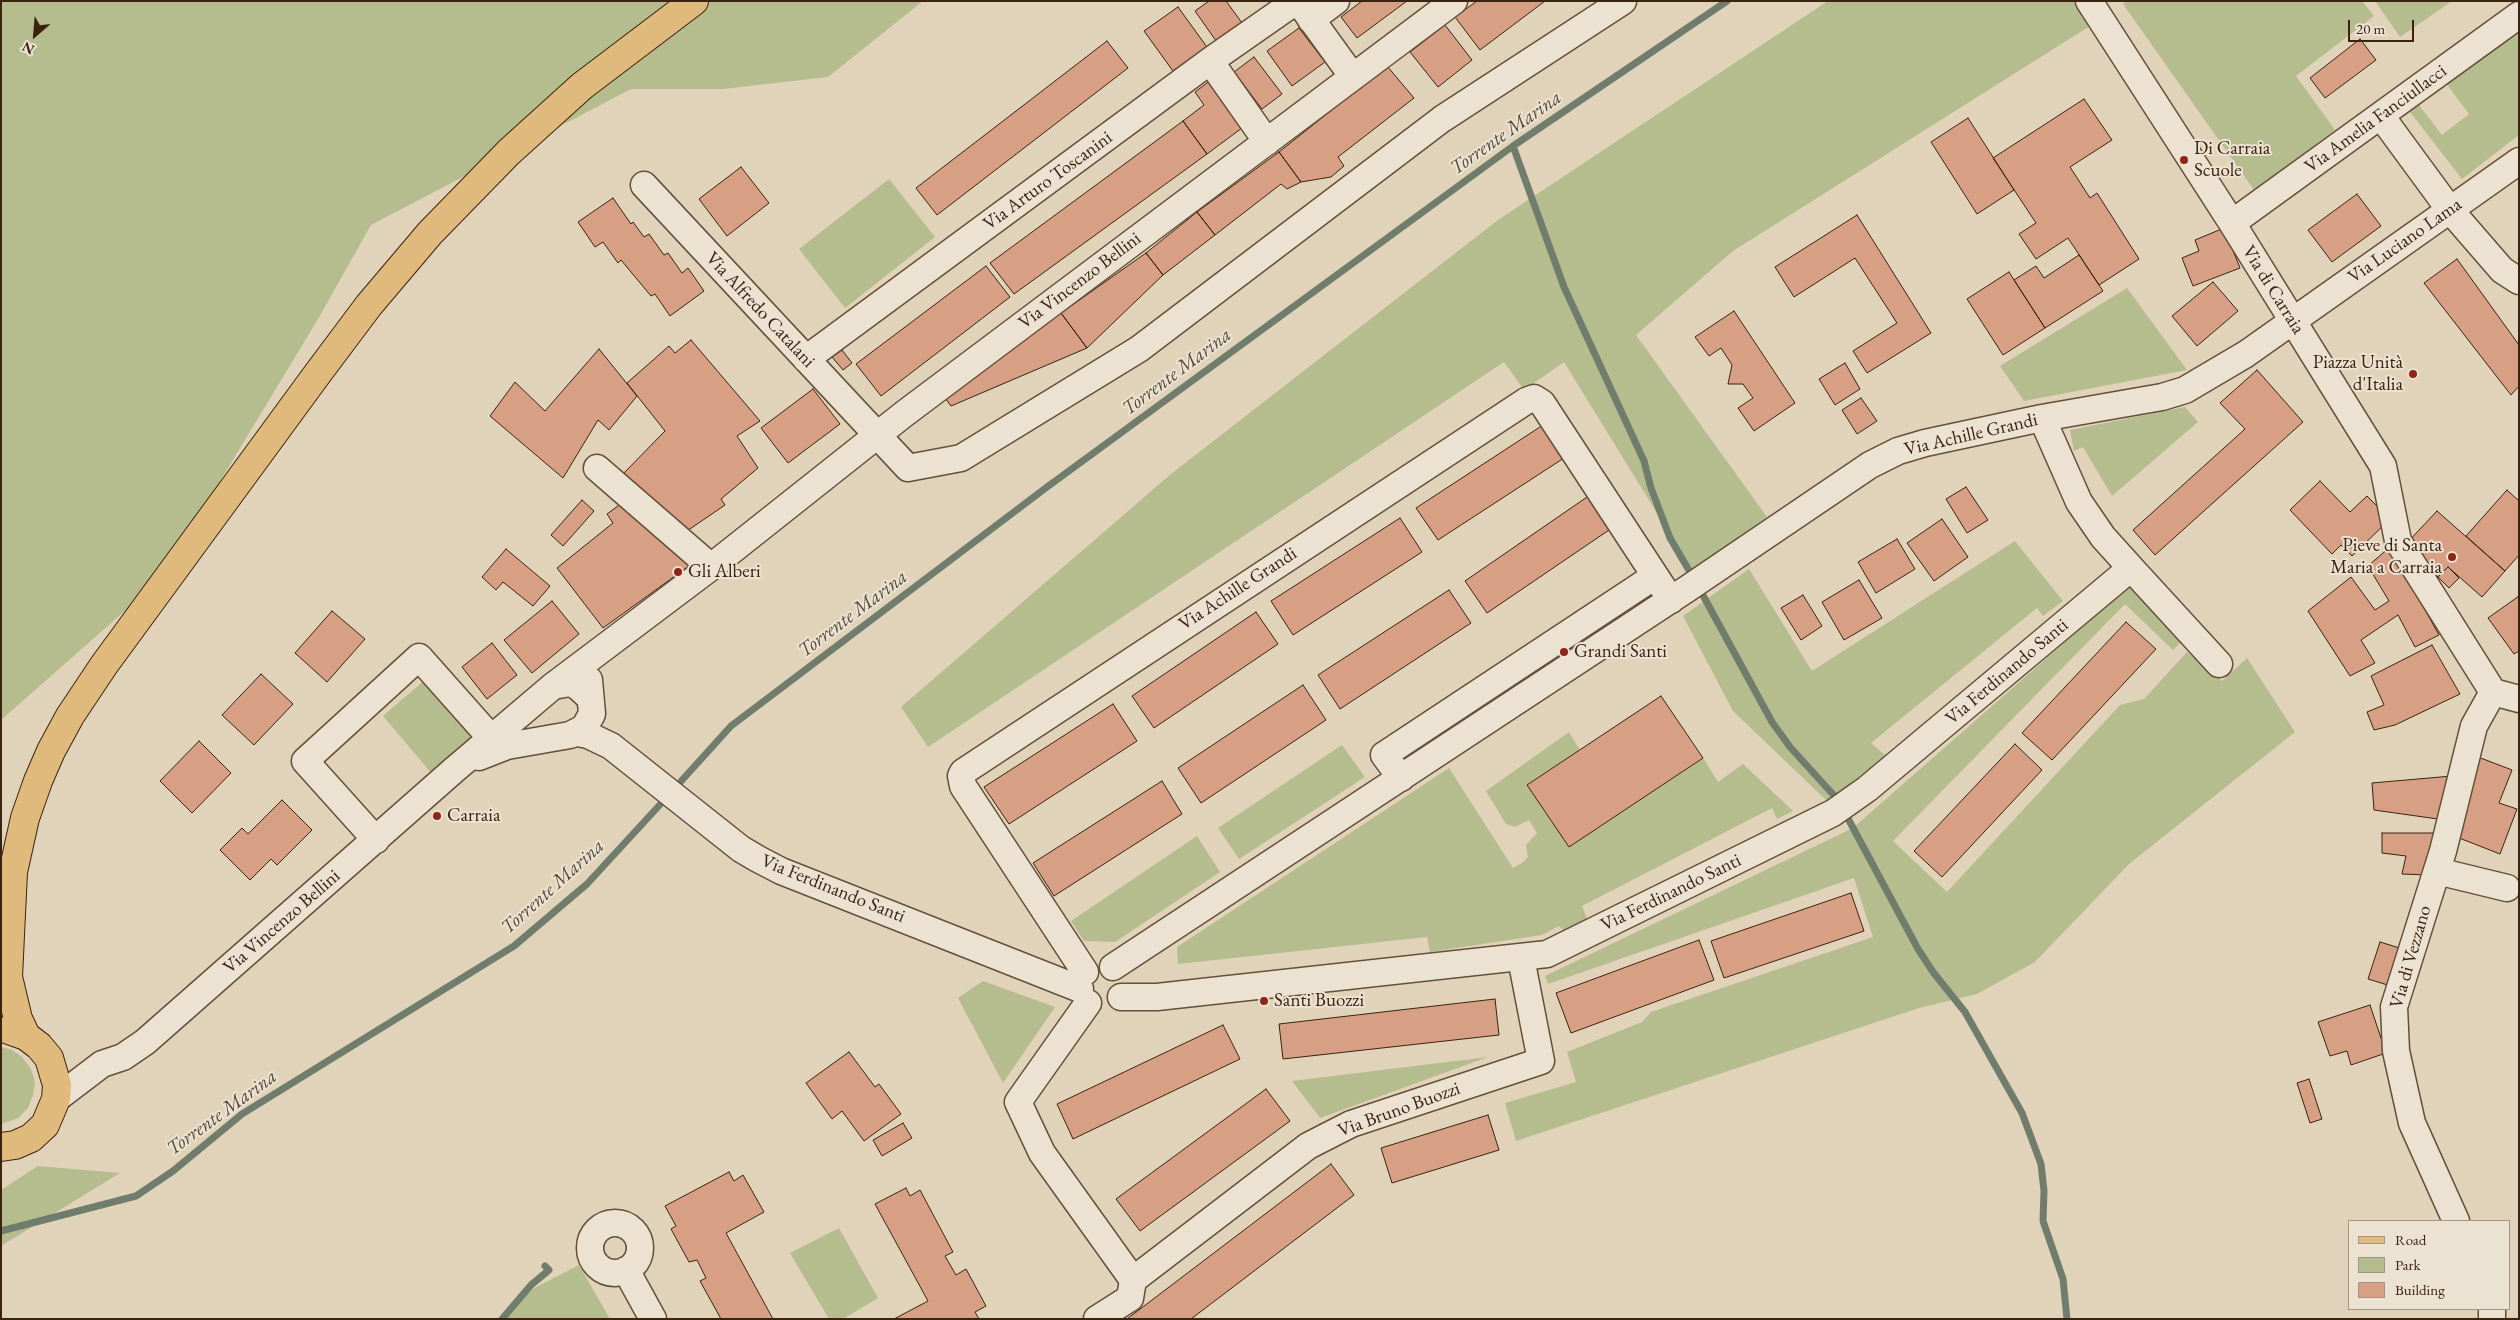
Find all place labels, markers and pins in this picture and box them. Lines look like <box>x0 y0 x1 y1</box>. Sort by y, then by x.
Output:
place label: Di Carraia Scuole <box>2194 138 2270 182</box>
marker: Di Carraia Scuole <box>2178 154 2190 166</box>
place label: Piazza Unità d'Italia <box>2313 352 2403 396</box>
marker: Piazza Unità d'Italia <box>2407 368 2419 380</box>
place label: Pieve di Santa Maria a Carraia <box>2330 535 2442 579</box>
marker: Pieve di Santa Maria a Carraia <box>2446 551 2458 563</box>
place label: Gli Alberi <box>688 561 761 583</box>
marker: Gli Alberi <box>672 566 684 578</box>
place label: Grandi Santi <box>1574 641 1667 663</box>
marker: Grandi Santi <box>1558 646 1570 658</box>
place label: Carraia <box>447 805 501 827</box>
marker: Carraia <box>431 810 443 822</box>
place label: Santi Buozzi <box>1274 990 1364 1012</box>
marker: Santi Buozzi <box>1258 995 1270 1007</box>

